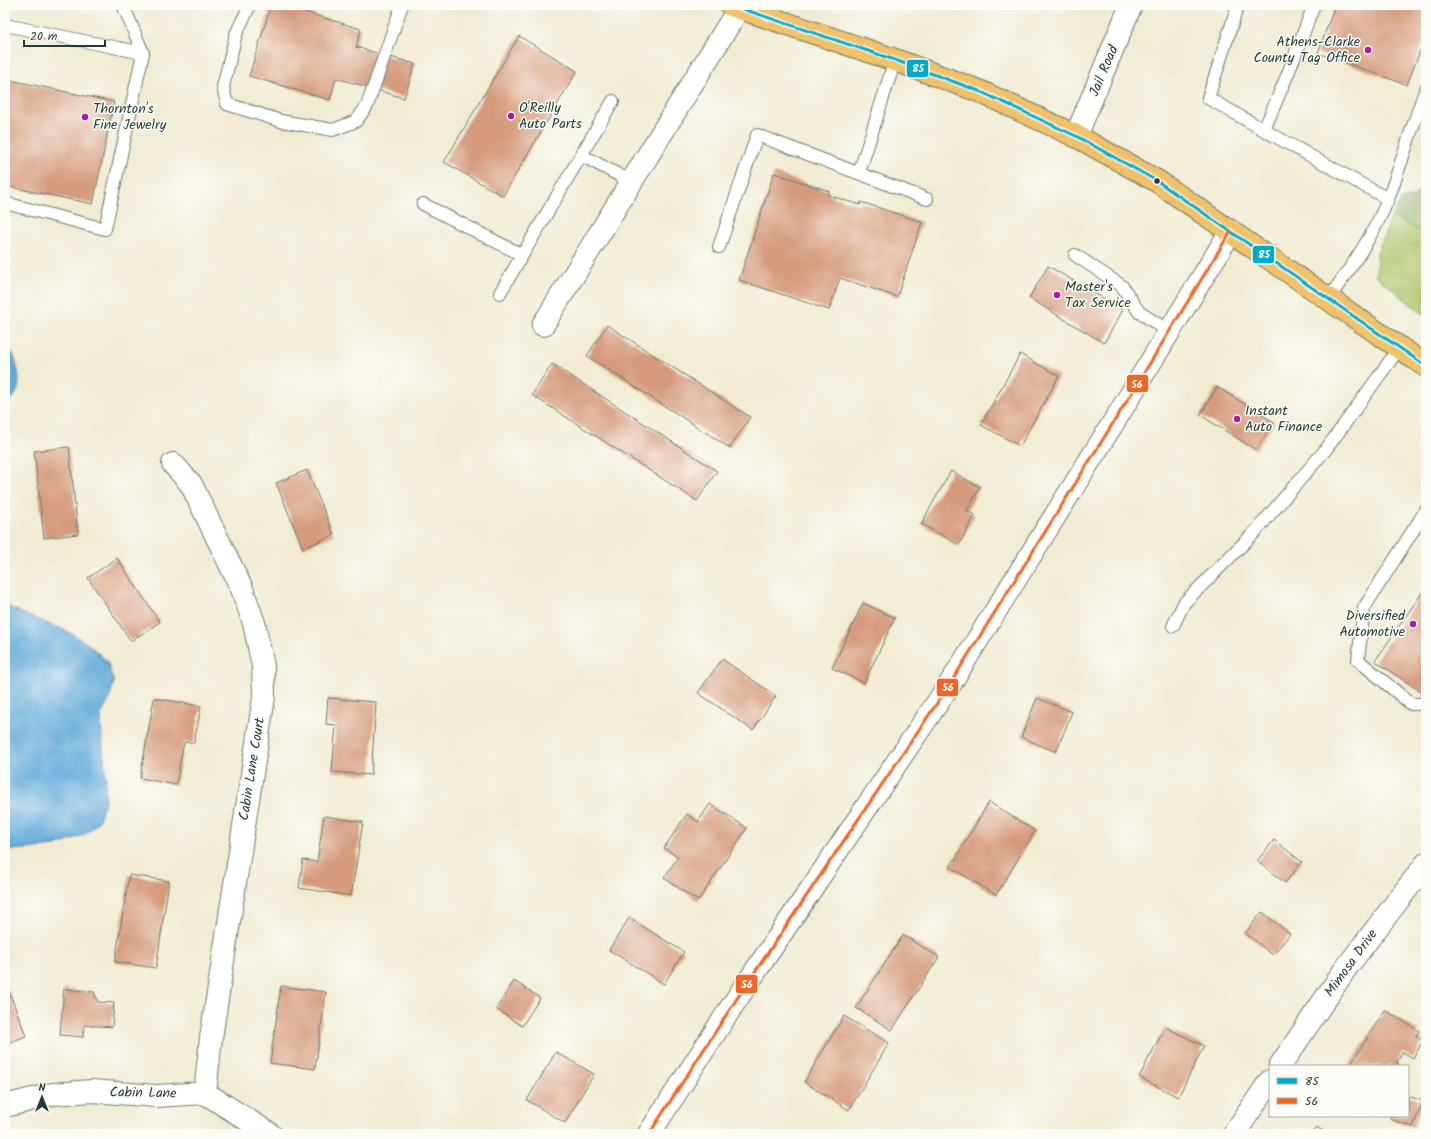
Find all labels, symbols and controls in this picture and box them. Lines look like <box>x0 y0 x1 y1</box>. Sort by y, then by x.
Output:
scale bar <box>24 22 105 48</box>
text: 20 m <box>30 27 58 46</box>
place label: Athens-Clarke County Tag Office <box>1253 31 1361 69</box>
street label: Jail Road <box>1083 41 1125 100</box>
marker: Athens-Clarke County Tag Office <box>1363 45 1373 55</box>
line badge: 85 <box>906 59 929 78</box>
text: 85 <box>912 60 925 78</box>
place label: O'Reilly Auto Parts <box>519 97 582 135</box>
place label: Thornton's Fine Jewelry <box>93 98 167 136</box>
marker: O'Reilly Auto Parts <box>506 111 516 121</box>
marker: Thornton's Fine Jewelry <box>80 112 90 122</box>
unlabelled marker <box>1152 176 1162 186</box>
line badge: 85 <box>1252 245 1275 264</box>
text: 85 <box>1258 246 1271 264</box>
place label: Master's Tax Service <box>1065 276 1131 314</box>
marker: Master's Tax Service <box>1052 290 1062 300</box>
line badge: 56 <box>1126 374 1149 393</box>
text: 56 <box>1130 376 1143 394</box>
place label: Instant Auto Finance <box>1245 400 1323 438</box>
marker: Instant Auto Finance <box>1232 414 1242 424</box>
place label: Diversified Automotive <box>1340 605 1406 643</box>
marker: Diversified Automotive <box>1408 619 1418 629</box>
line badge: 56 <box>936 678 959 697</box>
text: 56 <box>941 679 954 697</box>
street label: Cabin Lane Court <box>233 715 271 822</box>
street label: Mimosa Drive <box>1319 924 1384 1002</box>
line badge: 56 <box>735 974 758 994</box>
text: 56 <box>740 976 753 994</box>
legend <box>1269 1065 1409 1117</box>
text: 85 <box>1305 1072 1320 1091</box>
north arrow <box>22 1077 62 1117</box>
text: N <box>39 1079 46 1097</box>
street label: Cabin Lane <box>109 1081 177 1105</box>
text: 56 <box>1305 1092 1318 1111</box>

